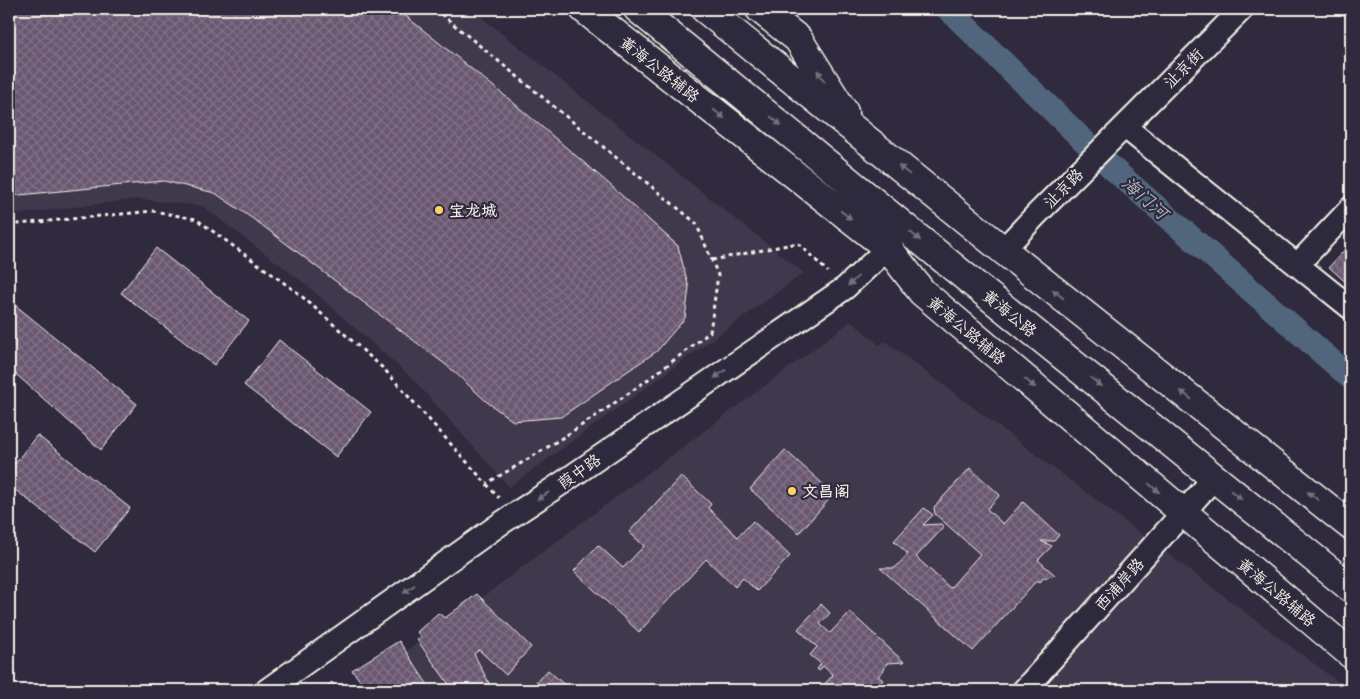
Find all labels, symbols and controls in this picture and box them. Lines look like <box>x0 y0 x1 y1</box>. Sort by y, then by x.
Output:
street label: 黄海公路辅路 <box>616 33 703 106</box>
street label: 沚京街 <box>1160 45 1207 92</box>
one-way arrow <box>817 69 826 83</box>
one-way arrow <box>712 109 725 120</box>
one-way arrow <box>769 116 782 127</box>
one-way arrow <box>898 165 911 176</box>
street label: 沚京路 <box>1040 165 1087 212</box>
water label: 海门河 <box>1117 173 1174 226</box>
place label: 宝龙城 <box>449 202 497 220</box>
marker: 宝龙城 <box>433 204 445 216</box>
one-way arrow <box>840 209 853 220</box>
one-way arrow <box>909 230 921 241</box>
one-way arrow <box>847 275 859 287</box>
street label: 黄海公路 <box>979 287 1040 341</box>
one-way arrow <box>1052 288 1065 299</box>
street label: 黄海公路辅路 <box>924 293 1009 369</box>
one-way arrow <box>713 369 727 379</box>
one-way arrow <box>1023 377 1035 389</box>
one-way arrow <box>1089 377 1102 388</box>
one-way arrow <box>1180 389 1193 400</box>
street label: 葭中路 <box>555 451 604 493</box>
one-way arrow <box>1147 482 1160 493</box>
place label: 文昌阁 <box>802 483 850 501</box>
marker: 文昌阁 <box>786 485 798 497</box>
one-way arrow <box>1229 489 1242 500</box>
one-way arrow <box>1307 490 1320 501</box>
one-way arrow <box>536 491 549 501</box>
street label: 西浦岸路 <box>1092 555 1148 614</box>
street label: 黄海公路辅路 <box>1234 555 1319 631</box>
one-way arrow <box>402 584 416 594</box>

